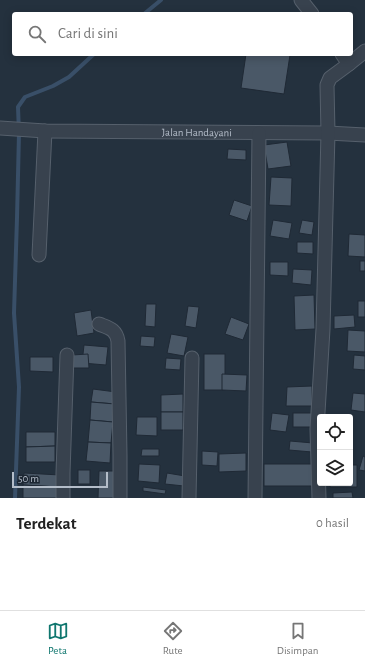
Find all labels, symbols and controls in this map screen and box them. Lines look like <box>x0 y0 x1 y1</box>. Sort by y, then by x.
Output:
search box <box>12 12 353 56</box>
icon: search <box>26 23 48 45</box>
text: Cari di sini <box>58 26 118 41</box>
street label: Jalan Handayani <box>162 126 232 138</box>
map controls <box>317 414 353 486</box>
button: locate <box>317 414 353 450</box>
button: layers <box>317 450 353 486</box>
scale bar <box>12 470 108 489</box>
text: 50 m <box>18 473 39 484</box>
text: Terdekat <box>16 515 76 532</box>
text: 0 hasil <box>316 517 349 530</box>
tab: Peta <box>47 620 69 657</box>
tab: Rute <box>162 620 184 657</box>
tab: Disimpan <box>277 620 318 657</box>

